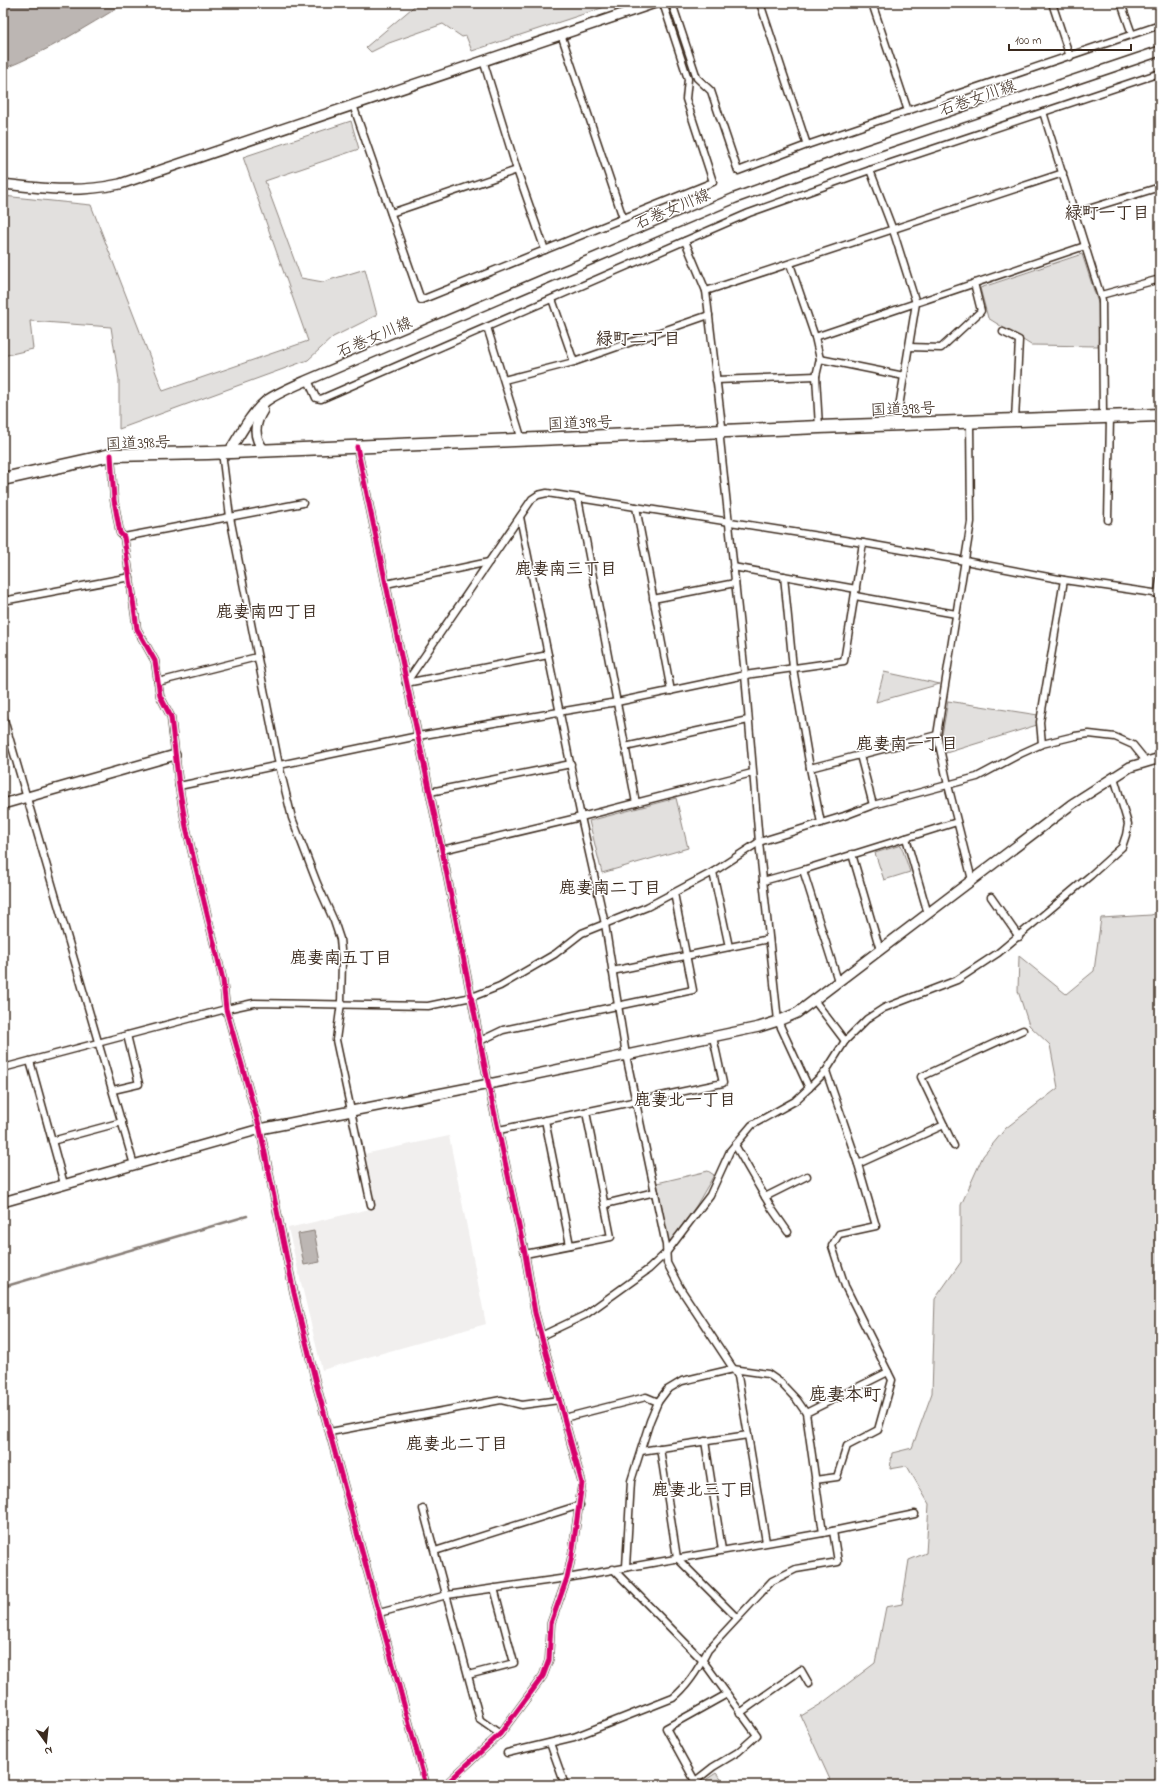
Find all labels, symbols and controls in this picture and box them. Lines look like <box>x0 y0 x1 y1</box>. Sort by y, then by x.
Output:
scale bar <box>1009 26 1131 52</box>
text: 100 m <box>1015 32 1042 50</box>
street label: 石巻女川線 <box>936 75 1019 123</box>
street label: 石巻女川線 <box>631 183 714 237</box>
district label: 緑町一丁目 <box>1065 201 1150 226</box>
street label: 石巻女川線 <box>333 311 416 365</box>
district label: 緑町二丁目 <box>596 327 681 352</box>
street label: 国道398号 <box>870 397 936 423</box>
street label: 国道398号 <box>547 411 613 437</box>
street label: 国道398号 <box>105 431 171 457</box>
district label: 鹿妻南三丁目 <box>515 557 617 582</box>
district label: 鹿妻南四丁目 <box>216 600 318 625</box>
district label: 鹿妻南一丁目 <box>856 732 958 757</box>
district label: 鹿妻南二丁目 <box>559 876 661 901</box>
district label: 鹿妻南五丁目 <box>290 946 392 971</box>
district label: 鹿妻北一丁目 <box>634 1088 736 1113</box>
district label: 鹿妻本町 <box>809 1383 881 1409</box>
district label: 鹿妻北二丁目 <box>406 1432 508 1457</box>
district label: 鹿妻北三丁目 <box>652 1478 754 1503</box>
north arrow <box>26 1722 66 1762</box>
text: N <box>43 1742 54 1759</box>

